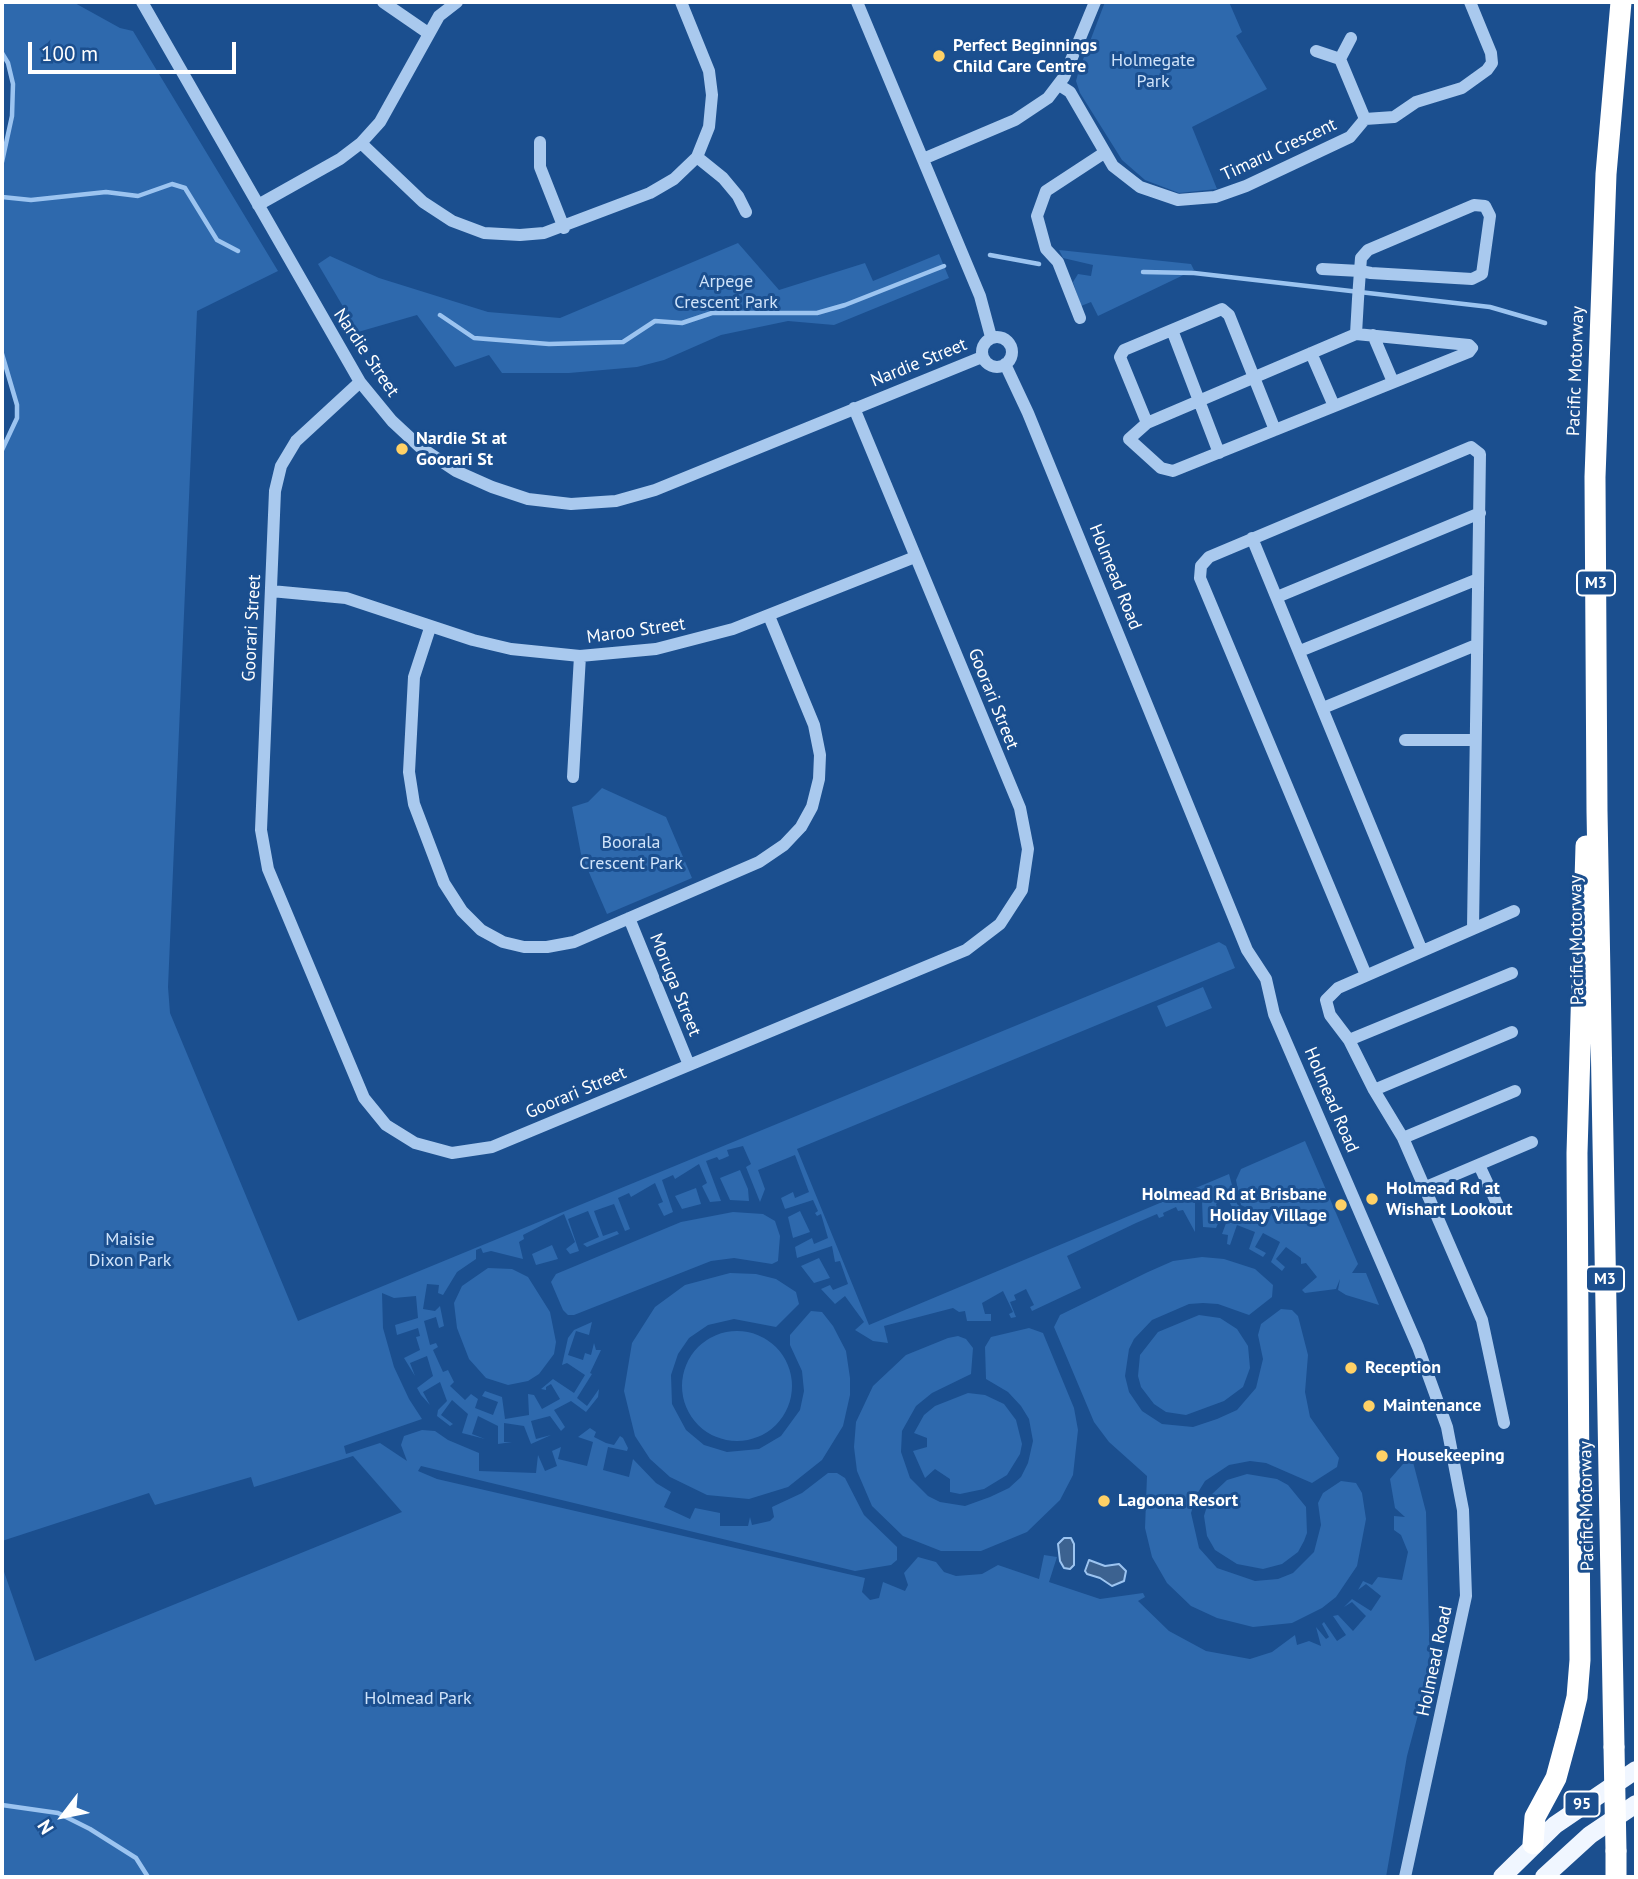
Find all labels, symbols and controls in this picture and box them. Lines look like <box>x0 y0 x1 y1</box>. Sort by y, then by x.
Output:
scale bar <box>32 28 240 72</box>
place label: Perfect Beginnings Child Care Centre <box>953 35 1097 78</box>
text: 100 m <box>41 40 98 67</box>
marker: Perfect Beginnings Child Care Centre <box>931 48 947 64</box>
park label: Holmegate Park <box>1111 50 1195 92</box>
street label: Timaru Crescent <box>1218 114 1340 186</box>
park label: Arpege Crescent Park <box>674 271 778 314</box>
street label: Nardie Street <box>329 305 403 401</box>
street label: Pacific Motorway <box>1563 306 1589 436</box>
street label: Nardie Street <box>868 334 970 392</box>
place label: Nardie St at Goorari St <box>416 428 507 471</box>
marker: Nardie St at Goorari St <box>394 441 410 457</box>
street label: Holmead Road <box>1084 521 1146 633</box>
road number: M3 <box>1577 570 1615 596</box>
street label: Goorari Street <box>238 574 266 682</box>
street label: Maroo Street <box>585 613 687 649</box>
street label: Goorari Street <box>963 645 1023 753</box>
park label: Boorala Crescent Park <box>579 832 683 874</box>
street label: Pacific Motorway <box>1565 875 1589 1005</box>
street label: Moruga Street <box>645 930 705 1040</box>
street label: Holmead Road <box>1299 1044 1363 1156</box>
street label: Goorari Street <box>522 1062 630 1124</box>
place label: Holmead Rd at Wishart Lookout <box>1386 1178 1513 1220</box>
place label: Holmead Rd at Brisbane Holiday Village <box>1142 1184 1327 1226</box>
marker: Holmead Rd at Wishart Lookout <box>1364 1191 1380 1207</box>
marker: Holmead Rd at Brisbane Holiday Village <box>1333 1197 1349 1213</box>
park label: Maisie Dixon Park <box>89 1229 171 1272</box>
road number: M3 <box>1586 1266 1624 1292</box>
place label: Reception <box>1365 1357 1441 1379</box>
marker: Reception <box>1343 1360 1359 1376</box>
place label: Maintenance <box>1383 1395 1481 1417</box>
marker: Maintenance <box>1361 1398 1377 1414</box>
street label: Pacific Motorway <box>1575 1441 1599 1571</box>
place label: Housekeeping <box>1396 1445 1505 1467</box>
marker: Housekeeping <box>1374 1448 1390 1464</box>
place label: Lagoona Resort <box>1118 1490 1238 1512</box>
marker: Lagoona Resort <box>1096 1493 1112 1509</box>
street label: Holmead Road <box>1413 1604 1457 1718</box>
park label: Holmead Park <box>364 1688 472 1710</box>
north arrow <box>28 1781 98 1851</box>
road number: 95 <box>1564 1792 1600 1816</box>
text: N <box>32 1815 59 1839</box>

